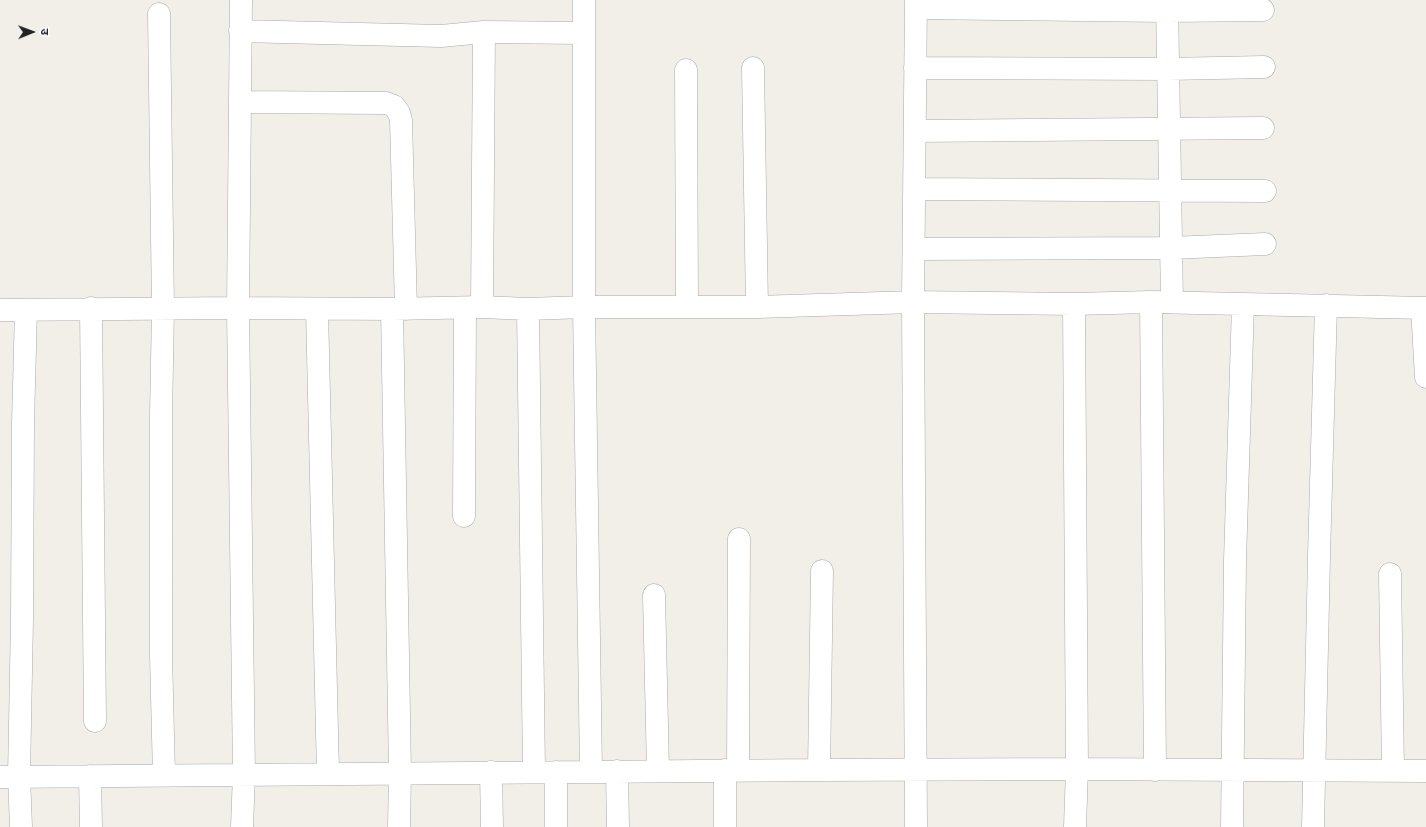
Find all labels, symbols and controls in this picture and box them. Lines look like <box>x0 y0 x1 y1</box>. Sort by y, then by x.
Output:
north arrow <box>12 12 52 52</box>
text: उ <box>38 28 51 35</box>

